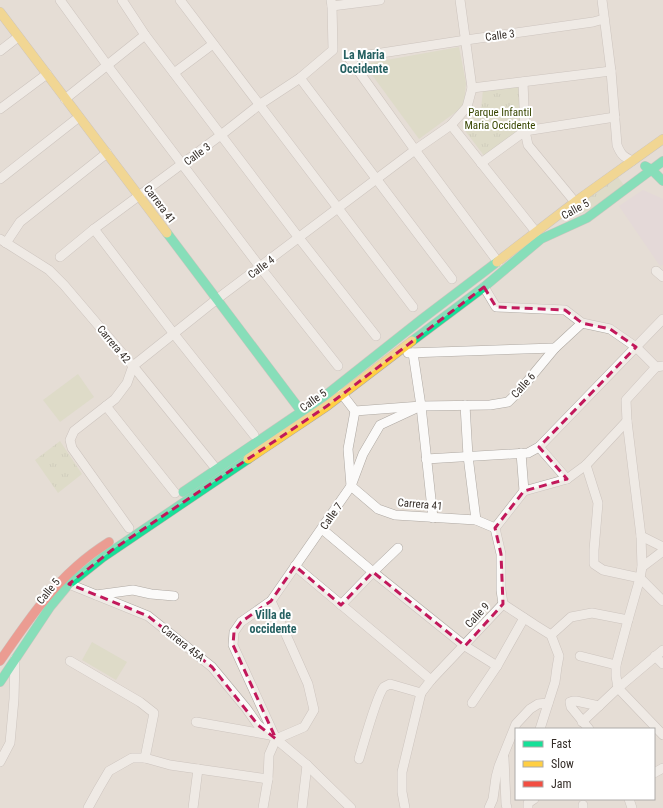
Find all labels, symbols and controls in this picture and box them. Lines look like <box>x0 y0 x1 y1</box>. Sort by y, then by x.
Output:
street label: Calle 3 <box>484 27 516 44</box>
district label: La Maria Occidente <box>340 48 388 76</box>
park label: Parque Infantil Maria Occidente <box>465 106 535 132</box>
street label: Calle 3 <box>182 140 213 169</box>
street label: Carrera 41 <box>141 182 178 226</box>
street label: Calle 5 <box>559 197 591 222</box>
street label: Calle 4 <box>246 253 278 282</box>
street label: Carrera 42 <box>94 323 133 366</box>
street label: Calle 6 <box>509 370 538 401</box>
street label: Calle 5 <box>297 386 329 414</box>
street label: Carrera 41 <box>397 496 443 513</box>
street label: Calle 7 <box>318 500 345 532</box>
street label: Calle 5 <box>34 576 63 607</box>
street label: Calle 9 <box>462 600 492 631</box>
district label: Villa de occidente <box>249 608 297 636</box>
street label: Carrera 45A <box>158 622 207 665</box>
legend <box>515 728 655 800</box>
text: Fast <box>551 737 572 751</box>
text: Slow <box>551 757 574 771</box>
text: Jam <box>551 777 572 791</box>

